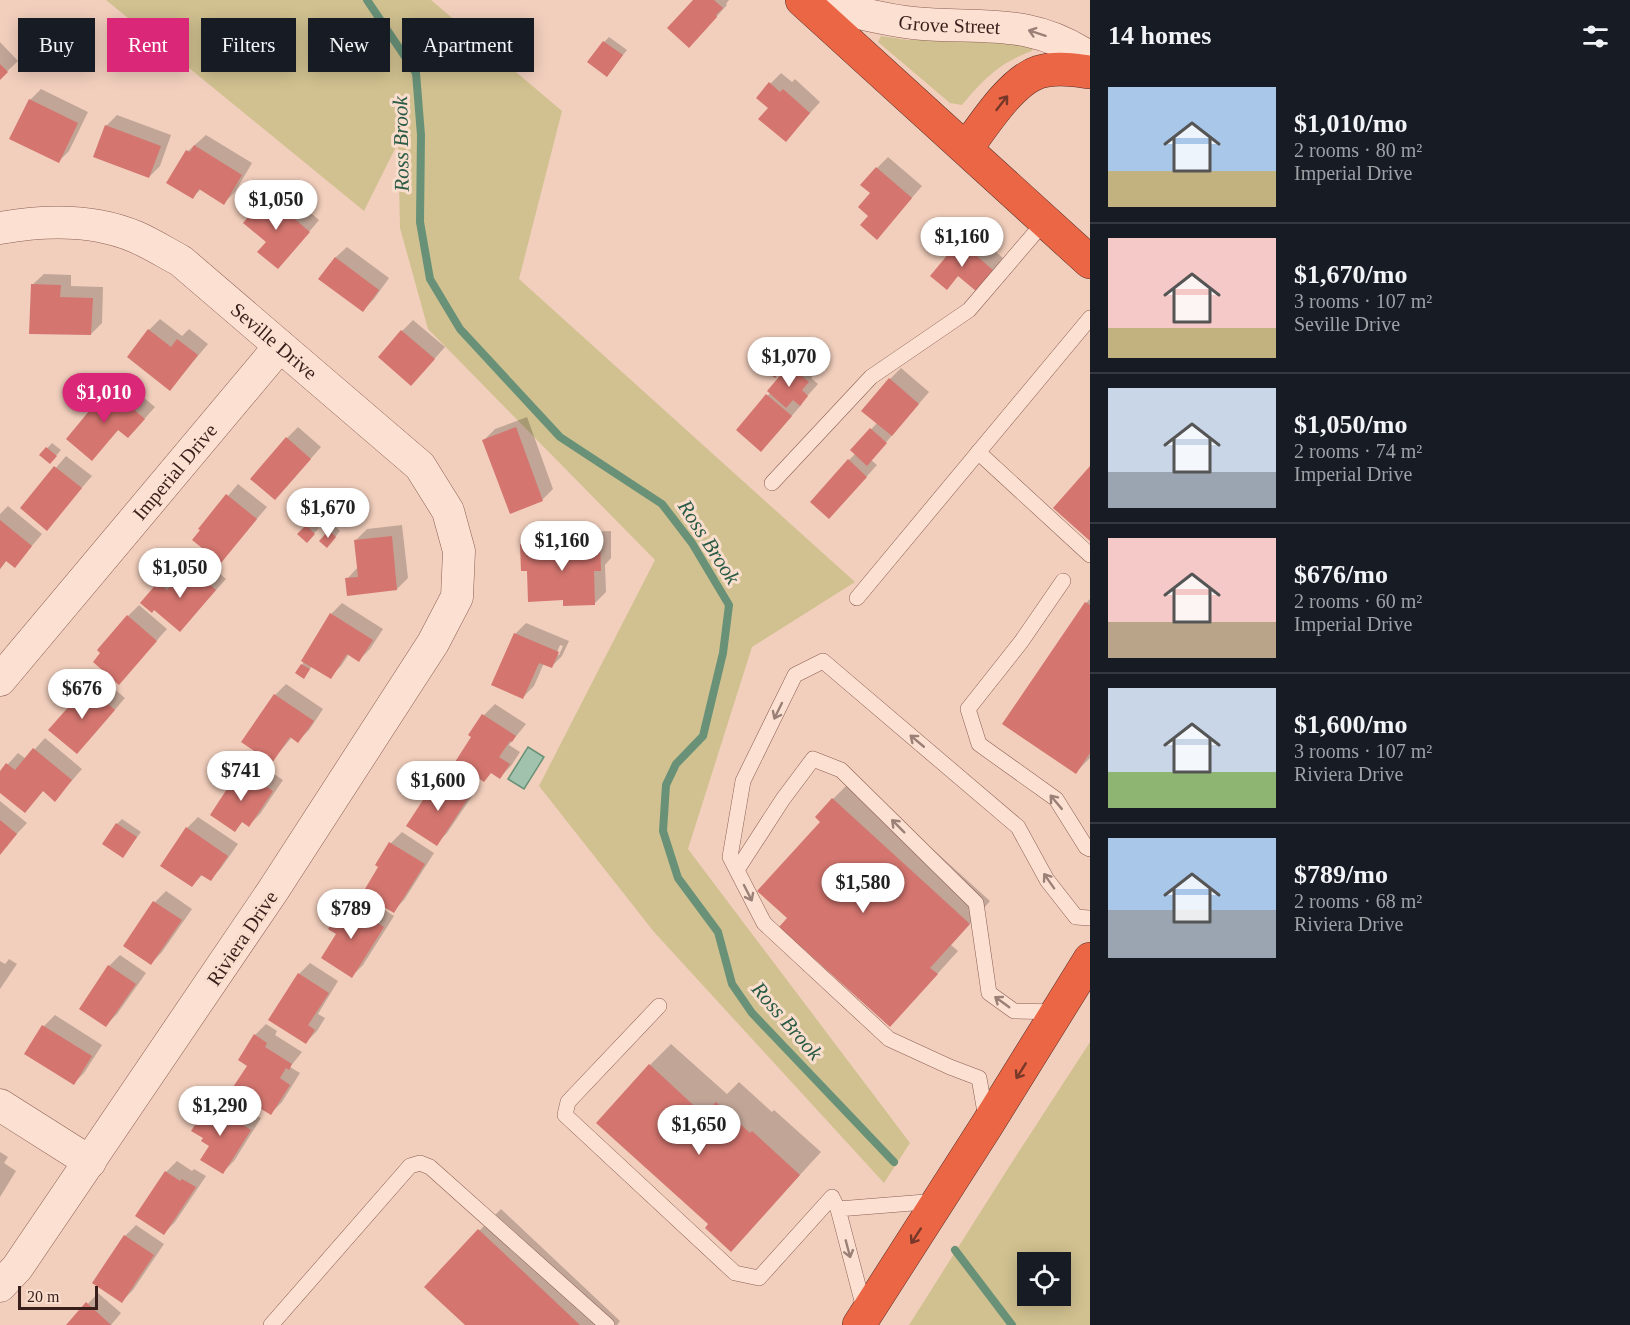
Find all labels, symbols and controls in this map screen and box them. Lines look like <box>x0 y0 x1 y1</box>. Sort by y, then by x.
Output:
street label: Grove Street <box>897 10 1002 38</box>
chip: Buy <box>18 18 95 72</box>
chip: Rent <box>107 18 189 72</box>
chip: Filters <box>201 18 296 72</box>
chip: New <box>308 18 390 72</box>
chip: Apartment <box>402 18 534 72</box>
icon: filters <box>1579 20 1612 53</box>
text: 14 homes <box>1108 21 1211 50</box>
one-way arrow <box>1028 27 1047 38</box>
water label: Ross Brook <box>388 95 414 193</box>
one-way arrow <box>995 95 1008 111</box>
text: $1,010/mo <box>1294 109 1407 138</box>
icon: home <box>1156 111 1228 183</box>
text: 2 rooms · 80 m² <box>1294 139 1422 161</box>
text: Imperial Drive <box>1294 162 1412 184</box>
pin: $1,050 <box>227 180 325 231</box>
text: $1,050 <box>249 188 304 210</box>
pin: $1,160 <box>913 217 1011 268</box>
text: $1,160 <box>935 225 990 247</box>
text: $1,670/mo <box>1294 260 1407 289</box>
icon: home <box>1156 262 1228 334</box>
text: 3 rooms · 107 m² <box>1294 290 1432 312</box>
street label: Seville Drive <box>227 298 322 384</box>
text: Seville Drive <box>1294 313 1400 335</box>
pin: $1,070 <box>740 337 838 388</box>
text: $1,070 <box>762 345 817 367</box>
pin: $1,010 <box>55 373 153 424</box>
text: $1,010 <box>77 381 132 403</box>
text: $1,050/mo <box>1294 410 1407 439</box>
icon: home <box>1156 412 1228 484</box>
street label: Imperial Drive <box>128 419 221 524</box>
text: 2 rooms · 74 m² <box>1294 440 1422 462</box>
text: Imperial Drive <box>1294 463 1412 485</box>
pin: $1,670 <box>279 488 377 539</box>
water label: Ross Brook <box>672 495 745 589</box>
text: $1,670 <box>301 496 356 518</box>
pin: $1,160 <box>513 521 611 572</box>
text: $1,160 <box>535 529 590 551</box>
pin: $1,050 <box>131 548 229 599</box>
text: $1,050 <box>153 556 208 578</box>
text: $676/mo <box>1294 560 1388 589</box>
icon: home <box>1156 562 1228 634</box>
text: 2 rooms · 60 m² <box>1294 590 1422 612</box>
text: Imperial Drive <box>1294 613 1412 635</box>
pin: $676 <box>46 669 118 720</box>
text: $676 <box>62 677 102 699</box>
one-way arrow <box>771 702 783 720</box>
text: $1,600/mo <box>1294 710 1407 739</box>
icon: home <box>1156 712 1228 784</box>
one-way arrow <box>910 734 925 748</box>
text: 3 rooms · 107 m² <box>1294 740 1432 762</box>
pin: $741 <box>205 751 277 802</box>
text: $741 <box>221 759 261 781</box>
pin: $1,600 <box>389 761 487 812</box>
text: Riviera Drive <box>1294 763 1403 785</box>
text: $1,600 <box>411 769 466 791</box>
one-way arrow <box>1049 795 1063 810</box>
one-way arrow <box>890 819 905 833</box>
text: $789/mo <box>1294 860 1388 889</box>
icon: home <box>1156 862 1228 934</box>
pin: $1,580 <box>814 863 912 914</box>
text: $1,580 <box>836 871 891 893</box>
one-way arrow <box>1043 874 1055 890</box>
one-way arrow <box>743 883 755 901</box>
street label: Riviera Drive <box>202 886 282 990</box>
pin: $789 <box>315 889 387 940</box>
text: 2 rooms · 68 m² <box>1294 890 1422 912</box>
text: $789 <box>331 897 371 919</box>
text: Riviera Drive <box>1294 913 1403 935</box>
water label: Ross Brook <box>746 976 828 1065</box>
one-way arrow <box>994 996 1010 1008</box>
one-way arrow <box>1014 1062 1026 1079</box>
pin: $1,290 <box>171 1086 269 1137</box>
text: $1,290 <box>193 1094 248 1116</box>
pin: $1,650 <box>650 1105 748 1156</box>
text: $1,650 <box>672 1113 727 1135</box>
one-way arrow <box>910 1227 922 1244</box>
one-way arrow <box>843 1239 855 1258</box>
map controls <box>1017 1252 1071 1306</box>
button: locate <box>1017 1252 1071 1306</box>
scale bar <box>18 1283 98 1310</box>
text: 20 m <box>27 1288 59 1305</box>

